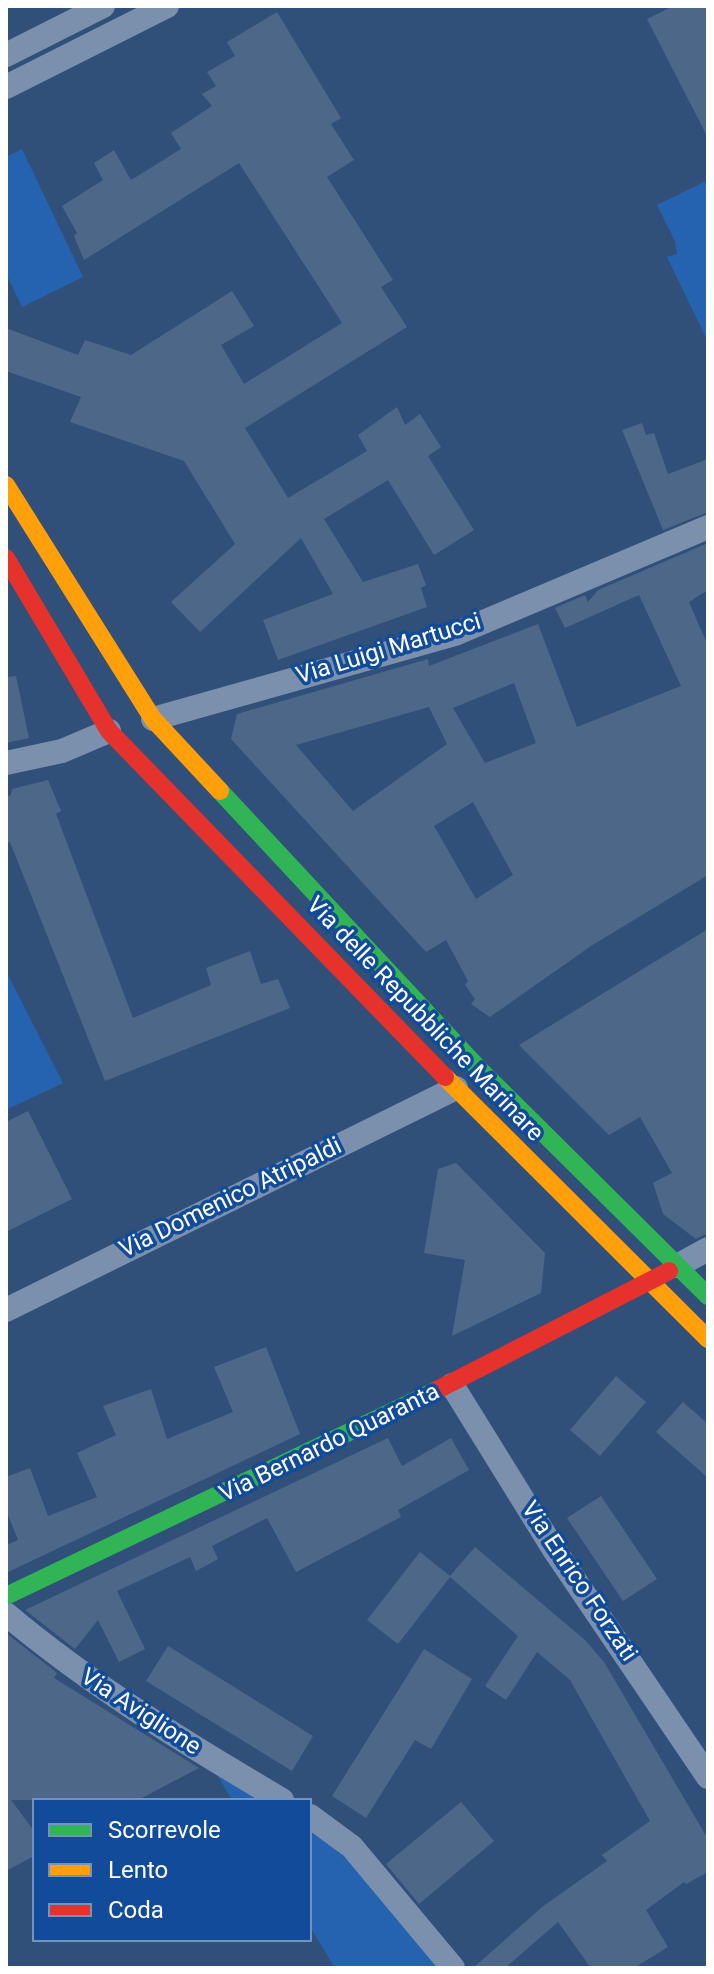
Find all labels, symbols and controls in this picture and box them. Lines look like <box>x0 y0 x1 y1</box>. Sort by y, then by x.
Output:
street label: Via Luigi Martucci <box>293 608 485 692</box>
street label: Via delle Repubbliche Marinare <box>299 892 549 1148</box>
street label: Via Domenico Atripaldi <box>115 1133 347 1265</box>
street label: Via Bernardo Quaranta <box>215 1378 445 1510</box>
street label: Via Enrico Forzati <box>514 1497 642 1667</box>
street label: Via Aviglione <box>75 1663 205 1763</box>
legend <box>32 1798 312 1942</box>
text: Scorrevole <box>108 1816 221 1844</box>
text: Lento <box>108 1856 168 1884</box>
text: Coda <box>108 1896 164 1924</box>

